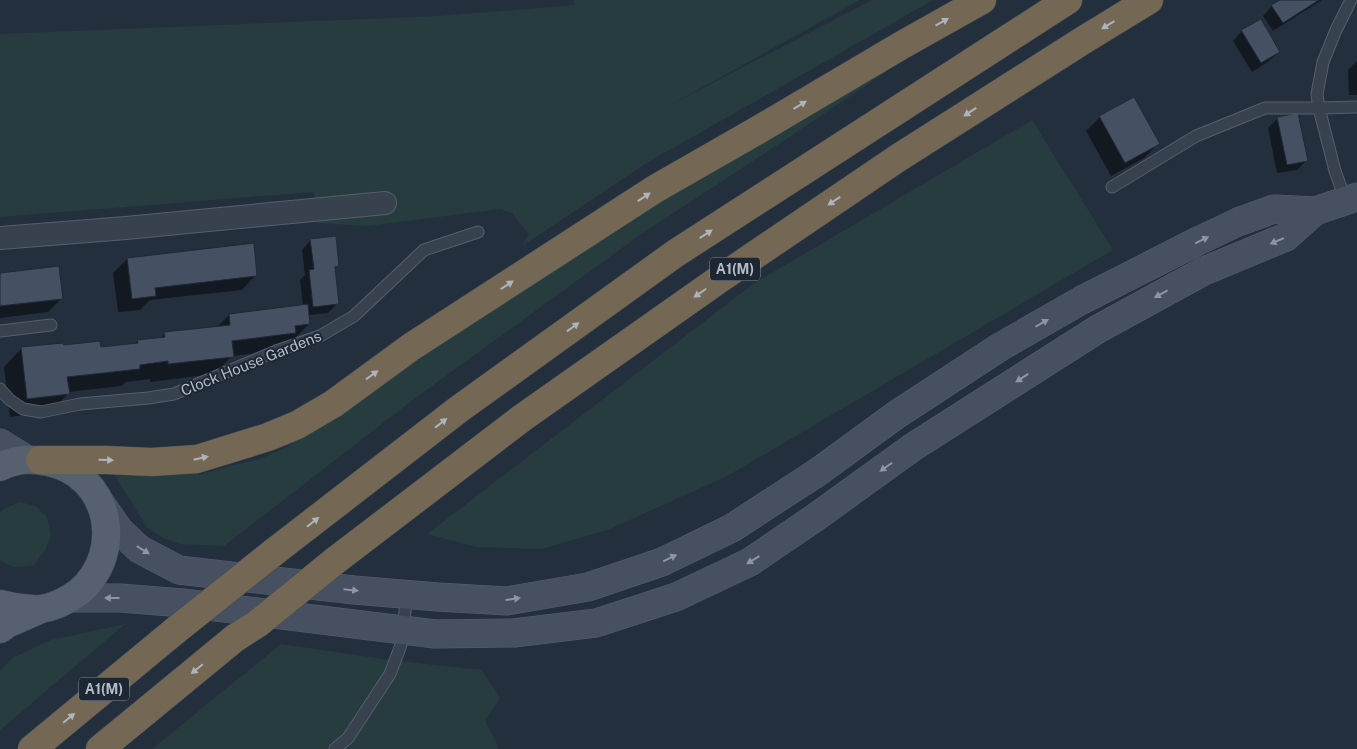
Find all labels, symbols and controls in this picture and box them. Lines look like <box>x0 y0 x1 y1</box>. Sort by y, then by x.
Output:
one-way arrow <box>935 18 949 27</box>
one-way arrow <box>1101 21 1114 30</box>
one-way arrow <box>794 101 807 110</box>
one-way arrow <box>964 107 977 117</box>
one-way arrow <box>637 192 650 202</box>
one-way arrow <box>828 196 841 206</box>
one-way arrow <box>699 229 713 239</box>
one-way arrow <box>1195 235 1209 243</box>
one-way arrow <box>1269 237 1284 245</box>
road number: A1(M) <box>710 258 760 280</box>
one-way arrow <box>501 280 514 290</box>
one-way arrow <box>693 288 707 298</box>
one-way arrow <box>1154 290 1168 298</box>
one-way arrow <box>1035 319 1050 327</box>
one-way arrow <box>566 322 580 332</box>
street label: Clock House Gardens <box>178 327 324 399</box>
one-way arrow <box>365 370 379 380</box>
one-way arrow <box>1015 373 1029 383</box>
one-way arrow <box>435 417 448 428</box>
one-way arrow <box>193 454 208 462</box>
one-way arrow <box>98 456 114 464</box>
one-way arrow <box>879 462 893 472</box>
one-way arrow <box>306 517 320 527</box>
one-way arrow <box>136 545 149 554</box>
one-way arrow <box>663 554 677 562</box>
one-way arrow <box>746 555 759 564</box>
one-way arrow <box>344 586 360 594</box>
one-way arrow <box>104 594 120 602</box>
one-way arrow <box>506 595 522 603</box>
one-way arrow <box>191 663 204 674</box>
road number: A1(M) <box>79 678 129 701</box>
one-way arrow <box>63 712 76 723</box>

